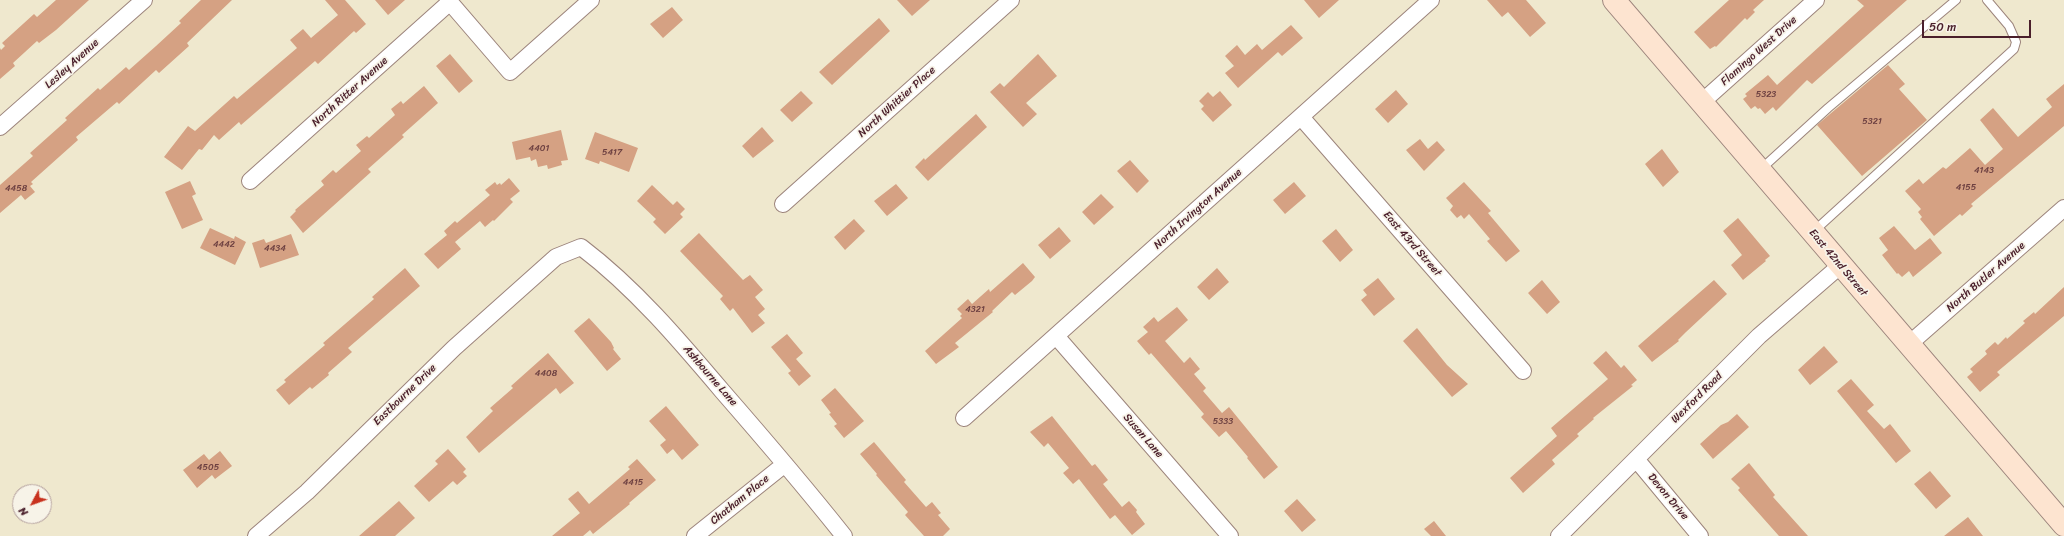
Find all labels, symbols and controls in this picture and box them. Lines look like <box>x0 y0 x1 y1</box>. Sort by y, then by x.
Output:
scale bar <box>1924 12 2033 38</box>
street label: Flamingo West Drive <box>1718 13 1800 89</box>
text: 50 m <box>1929 16 1956 38</box>
street label: Lesley Avenue <box>42 36 102 92</box>
street label: North Ritter Avenue <box>309 54 391 130</box>
street label: North Whittier Place <box>856 64 938 140</box>
house number: 5323 <box>1756 90 1776 100</box>
house number: 5321 <box>1862 117 1882 127</box>
house number: 4401 <box>529 144 549 154</box>
house number: 5417 <box>602 148 622 158</box>
street label: North Irvington Avenue <box>1151 166 1245 252</box>
house number: 4143 <box>1974 166 1994 176</box>
house number: 4155 <box>1956 183 1976 193</box>
house number: 4458 <box>5 184 27 194</box>
street label: East 43rd Street <box>1380 209 1444 279</box>
street label: East 42nd Street <box>1806 227 1870 299</box>
street label: North Butler Avenue <box>1944 239 2028 315</box>
house number: 4442 <box>213 240 235 250</box>
house number: 4434 <box>264 244 286 254</box>
house number: 4321 <box>965 305 985 315</box>
street label: Ashbourne Lane <box>680 343 740 409</box>
street label: Eastbourne Drive <box>371 362 439 428</box>
house number: 4408 <box>535 369 557 379</box>
street label: Wexford Road <box>1669 370 1725 426</box>
street label: Susan Lane <box>1120 411 1166 461</box>
house number: 5333 <box>1213 417 1233 427</box>
house number: 4505 <box>197 463 219 473</box>
street label: Devon Drive <box>1645 471 1691 523</box>
street label: Chatham Place <box>708 472 772 528</box>
house number: 4415 <box>623 478 643 488</box>
north arrow <box>12 484 52 524</box>
text: N <box>14 502 33 521</box>

